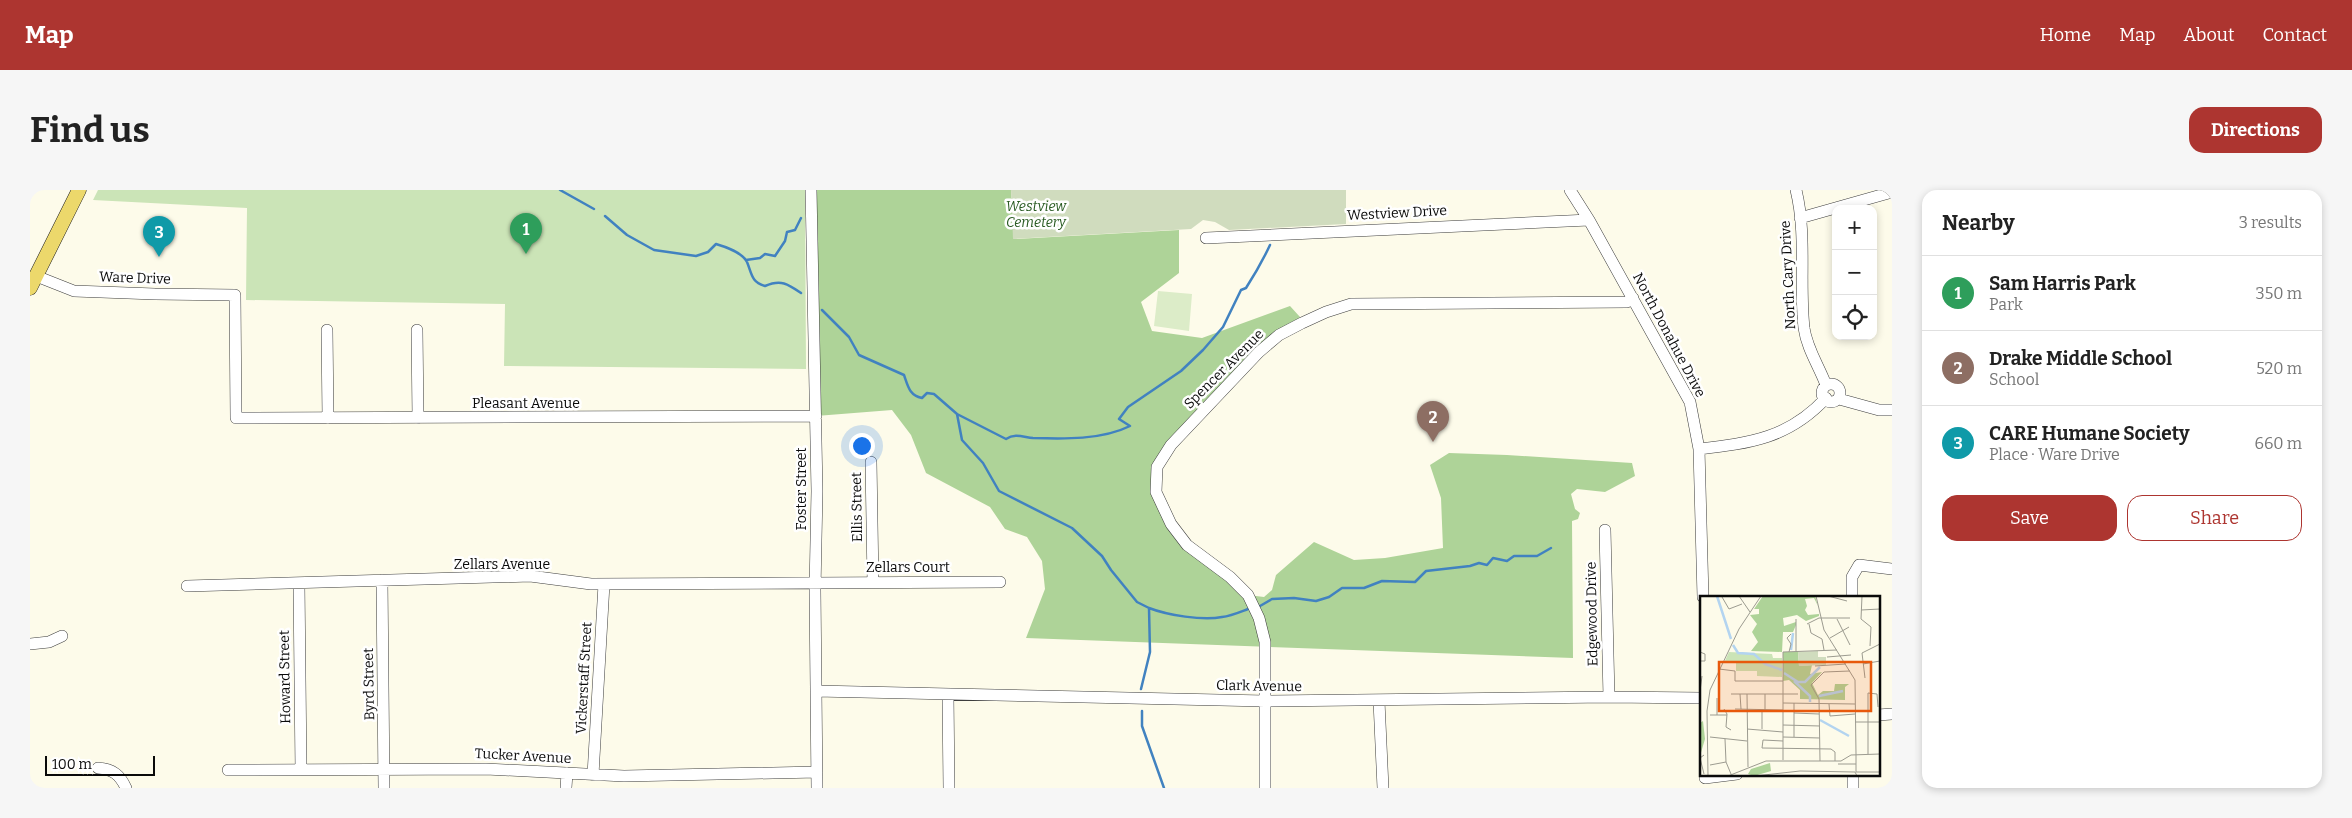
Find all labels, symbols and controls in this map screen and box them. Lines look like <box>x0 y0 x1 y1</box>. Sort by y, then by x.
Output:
text: Map <box>25 21 74 49</box>
text: Home <box>2040 24 2091 46</box>
text: Map <box>2119 24 2155 46</box>
text: About <box>2183 24 2234 46</box>
text: Contact <box>2262 24 2327 46</box>
button: Directions <box>2189 107 2322 153</box>
text: Find us <box>30 109 150 151</box>
park label: Westview Cemetery <box>1006 198 1067 231</box>
street label: Westview Drive <box>1347 202 1447 224</box>
map controls <box>1832 205 1877 340</box>
button: + <box>1832 205 1877 250</box>
text: Nearby <box>1942 210 2015 236</box>
pin: 1 <box>510 213 542 254</box>
text: 3 results <box>2239 213 2302 232</box>
pin: 3 <box>143 216 175 257</box>
street label: North Cary Drive <box>1777 220 1799 330</box>
button: − <box>1832 250 1877 295</box>
street label: Ware Drive <box>99 268 171 288</box>
street label: North Donahue Drive <box>1629 270 1709 400</box>
text: Sam Harris Park <box>1989 272 2136 295</box>
text: 1 <box>1955 284 1961 303</box>
text: 350 m <box>2256 284 2302 303</box>
button: locate <box>1832 295 1877 340</box>
text: Park <box>1989 295 2023 314</box>
street label: Spencer Avenue <box>1181 326 1267 412</box>
text: Drake Middle School <box>1989 347 2172 370</box>
text: 2 <box>1953 359 1963 378</box>
text: 520 m <box>2256 359 2302 378</box>
text: School <box>1989 370 2039 389</box>
street label: Pleasant Avenue <box>472 395 580 412</box>
pin: 2 <box>1417 401 1449 442</box>
text: CARE Humane Society <box>1989 422 2190 445</box>
your location <box>849 433 875 459</box>
text: 3 <box>1953 434 1963 453</box>
text: 660 m <box>2254 434 2302 453</box>
text: Place · Ware Drive <box>1989 445 2120 464</box>
street label: Foster Street <box>793 447 810 531</box>
street label: Ellis Street <box>848 472 866 542</box>
button: Save <box>1942 495 2117 541</box>
button: Share <box>2127 495 2302 541</box>
street label: Zellars Avenue <box>454 556 550 573</box>
street label: Zellars Court <box>866 559 950 576</box>
street label: Edgewood Drive <box>1583 562 1601 666</box>
inset map <box>1700 596 1880 776</box>
street label: Vickerstaff Street <box>573 621 595 735</box>
street label: Howard Street <box>276 630 294 724</box>
street label: Byrd Street <box>360 648 378 720</box>
street label: Clark Avenue <box>1216 677 1302 695</box>
street label: Tucker Avenue <box>474 745 572 767</box>
scale bar <box>45 753 155 776</box>
text: 100 m <box>52 756 92 773</box>

